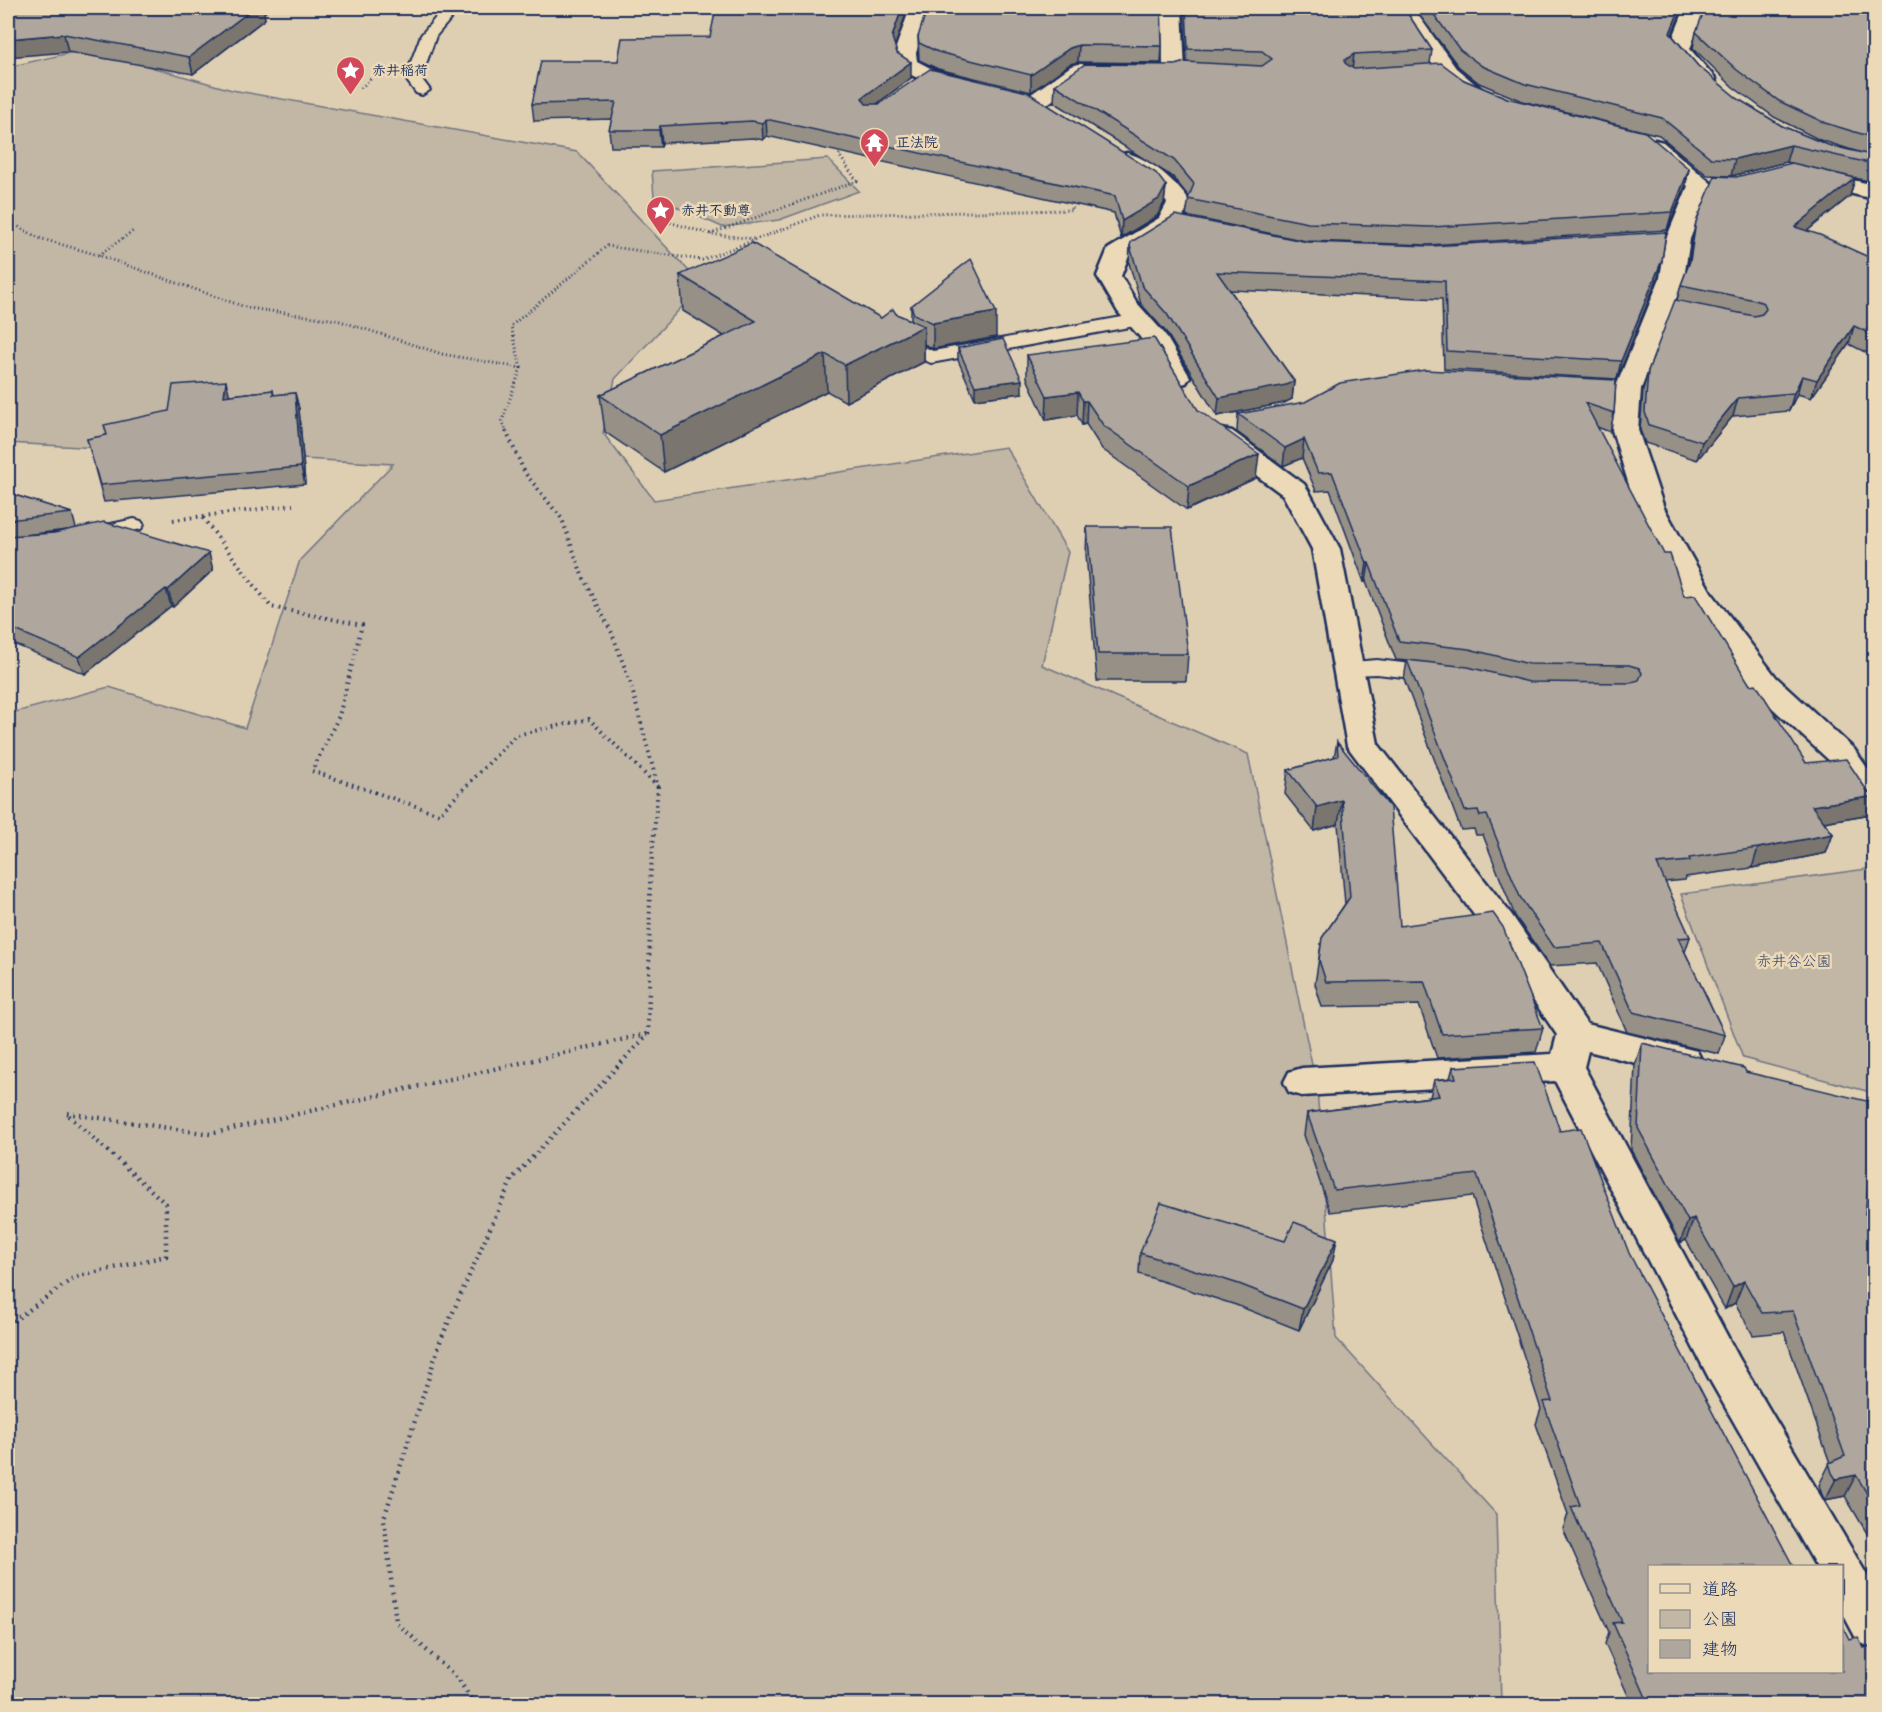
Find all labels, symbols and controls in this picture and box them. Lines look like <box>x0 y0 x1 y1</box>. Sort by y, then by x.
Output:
place icon: 赤井稲荷 <box>335 54 367 96</box>
place label: 赤井稲荷 <box>372 62 428 79</box>
temple icon: 正法院 <box>859 126 891 168</box>
place label: 正法院 <box>896 134 938 151</box>
place icon: 赤井不動尊 <box>644 194 676 236</box>
place label: 赤井不動尊 <box>681 202 751 219</box>
park label: 赤井谷公園 <box>1756 952 1832 971</box>
legend <box>1648 1565 1843 1673</box>
text: 道路 <box>1702 1579 1738 1600</box>
text: 公園 <box>1702 1609 1738 1630</box>
text: 建物 <box>1702 1639 1738 1660</box>

